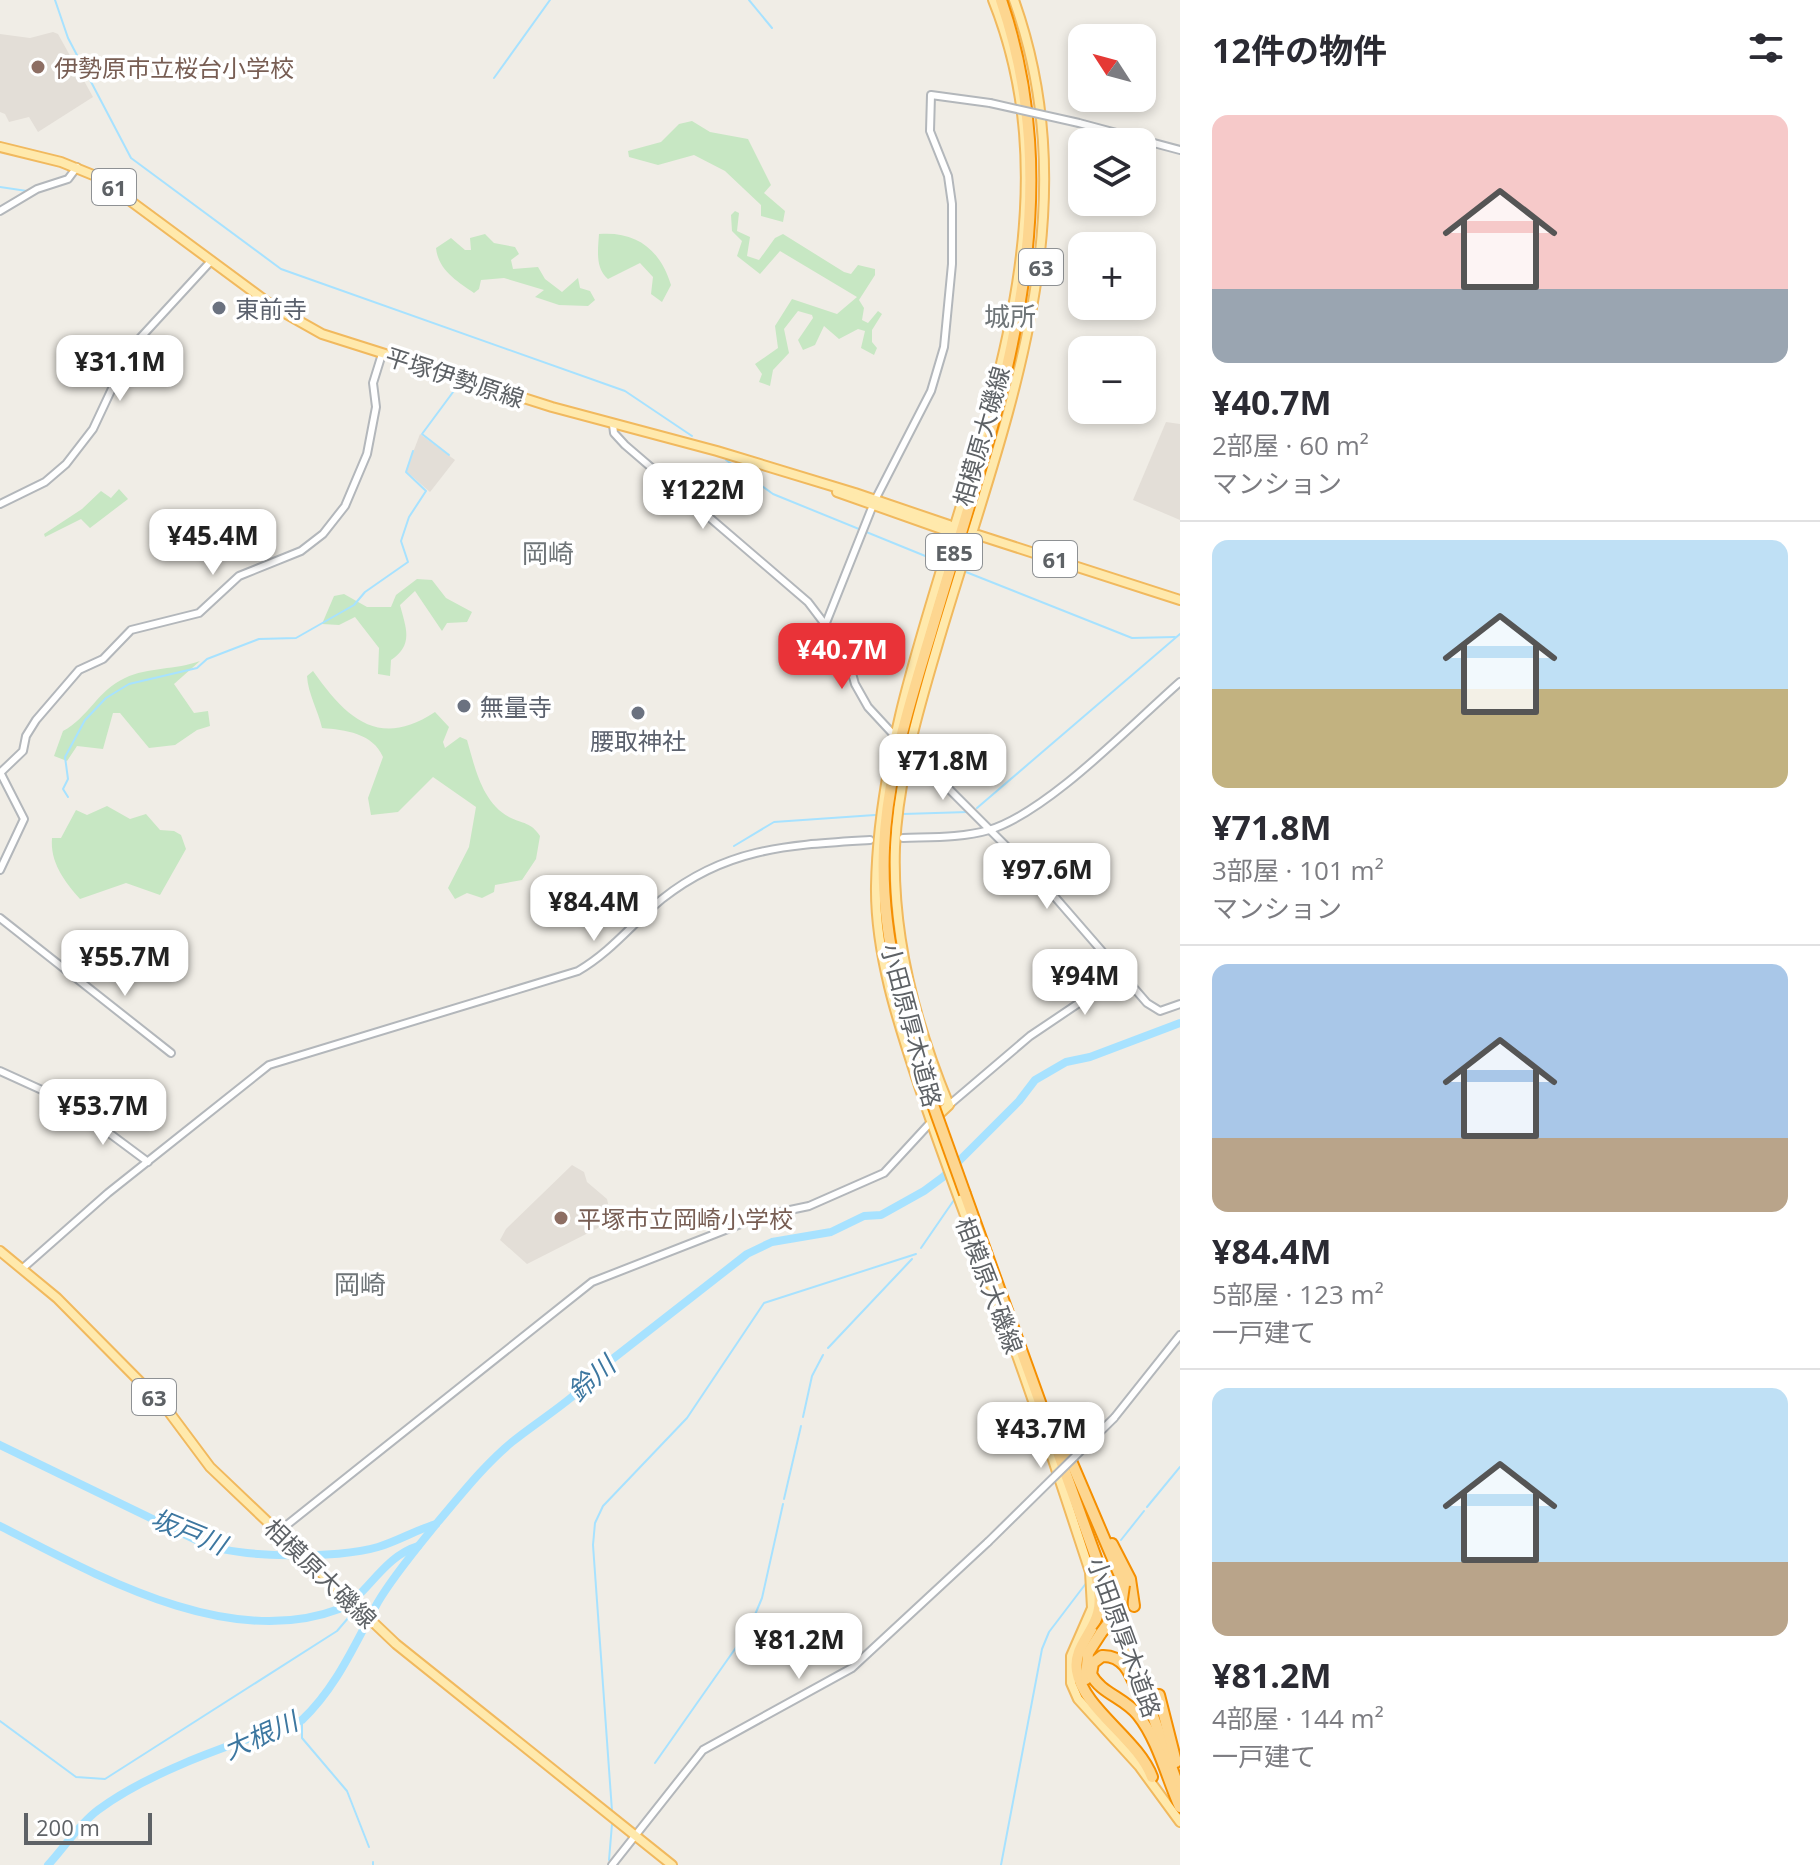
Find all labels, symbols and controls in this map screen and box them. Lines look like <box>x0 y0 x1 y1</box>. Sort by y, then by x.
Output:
north arrow <box>1068 24 1156 112</box>
map controls <box>1068 24 1156 424</box>
icon: filters <box>1744 26 1788 70</box>
text: 12件の物件 <box>1212 27 1387 73</box>
place label: 伊勢原市立桜台小学校 <box>54 51 294 84</box>
marker: 伊勢原市立桜台小学校 <box>29 58 47 76</box>
button: layers <box>1068 128 1156 216</box>
icon: home <box>1428 167 1572 311</box>
road number: 61 <box>92 169 136 205</box>
button: + <box>1068 232 1156 320</box>
road number: 63 <box>1019 249 1063 285</box>
place label: 東前寺 <box>235 292 307 325</box>
district label: 城所 <box>984 298 1036 334</box>
marker: 東前寺 <box>210 299 228 317</box>
pin: ¥31.1M <box>55 335 185 403</box>
button: − <box>1068 336 1156 424</box>
street label: 平塚伊勢原線 <box>381 339 529 415</box>
text: ¥31.1M <box>74 343 166 379</box>
street label: 相模原大磯線 <box>945 362 1017 510</box>
text: ¥40.7M <box>1212 379 1332 425</box>
text: 2部屋 · 60 m² <box>1212 427 1369 463</box>
pin: ¥122M <box>647 463 759 531</box>
text: マンション <box>1212 465 1342 501</box>
text: ¥122M <box>661 471 745 507</box>
pin: ¥45.4M <box>148 509 278 577</box>
text: ¥45.4M <box>167 517 259 553</box>
road number: E85 <box>926 534 982 570</box>
district label: 岡崎 <box>522 535 574 571</box>
road number: 61 <box>1033 541 1077 577</box>
icon: home <box>1428 592 1572 736</box>
pin: ¥40.7M <box>777 623 907 691</box>
text: ¥40.7M <box>796 631 888 667</box>
place label: 無量寺 <box>480 690 552 723</box>
marker: 無量寺 <box>455 697 473 715</box>
marker: 腰取神社 <box>629 704 647 722</box>
place label: 腰取神社 <box>590 724 686 757</box>
pin: ¥71.8M <box>878 734 1008 802</box>
text: ¥71.8M <box>897 742 989 778</box>
text: ¥71.8M <box>1212 804 1332 850</box>
pin: ¥97.6M <box>982 843 1112 911</box>
text: ¥97.6M <box>1001 851 1093 887</box>
text: 3部屋 · 101 m² <box>1212 852 1384 888</box>
pin: ¥84.4M <box>529 875 659 943</box>
text: ¥84.4M <box>548 883 640 919</box>
text: マンション <box>1212 890 1342 926</box>
pin: ¥55.7M <box>60 930 190 998</box>
text: ¥55.7M <box>79 938 171 974</box>
street label: 小田原厚木道路 <box>874 940 950 1110</box>
pin: ¥94M <box>1038 949 1132 1017</box>
text: ¥94M <box>1050 957 1120 993</box>
icon: home <box>1428 1016 1572 1160</box>
pin: ¥53.7M <box>38 1079 168 1147</box>
text: ¥53.7M <box>57 1087 149 1123</box>
place label: 平塚市立岡崎小学校 <box>577 1202 793 1235</box>
marker: 平塚市立岡崎小学校 <box>552 1209 570 1227</box>
street label: 相模原大磯線 <box>949 1212 1031 1358</box>
text: ¥84.4M <box>1212 1228 1332 1274</box>
district label: 岡崎 <box>334 1266 386 1302</box>
text: 5部屋 · 123 m² <box>1212 1276 1384 1312</box>
text: 一戸建て <box>1212 1314 1316 1350</box>
water label: 鈴川 <box>560 1345 625 1409</box>
road number: 63 <box>132 1379 176 1415</box>
pin: ¥43.7M <box>976 1402 1106 1470</box>
text: ¥43.7M <box>995 1410 1087 1446</box>
icon: home <box>1428 1440 1572 1584</box>
water label: 坂戸川 <box>146 1500 235 1563</box>
street label: 相模原大磯線 <box>258 1511 384 1635</box>
street label: 小田原厚木道路 <box>1081 1552 1169 1722</box>
pin: ¥81.2M <box>734 1613 864 1681</box>
text: ¥81.2M <box>753 1621 845 1657</box>
text: ¥81.2M <box>1212 1652 1332 1698</box>
text: 4部屋 · 144 m² <box>1212 1700 1384 1736</box>
water label: 大根川 <box>217 1701 306 1767</box>
text: 一戸建て <box>1212 1738 1316 1774</box>
scale bar <box>24 1809 152 1845</box>
text: 200 m <box>36 1812 100 1842</box>

